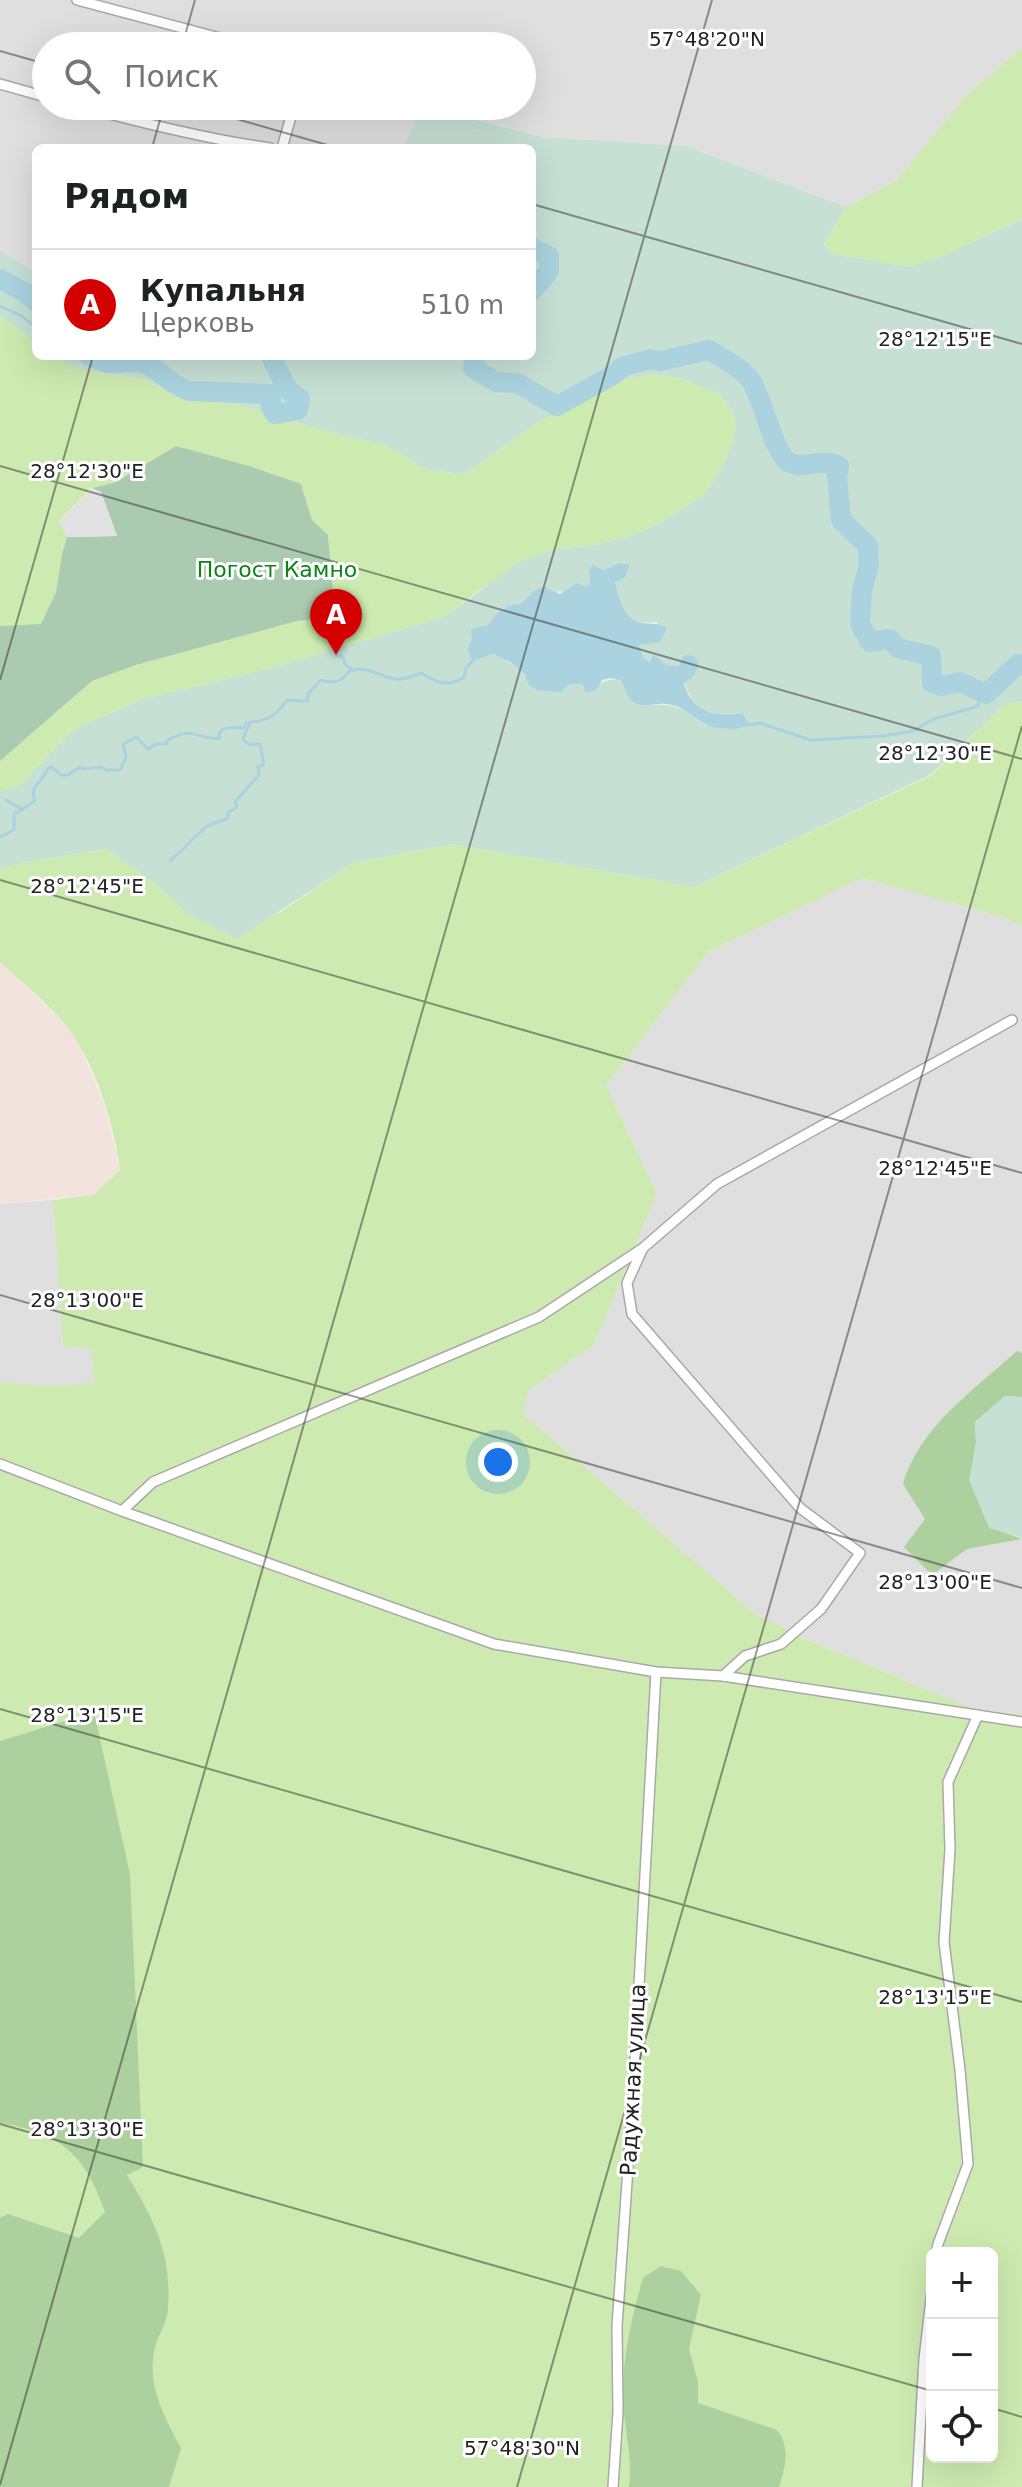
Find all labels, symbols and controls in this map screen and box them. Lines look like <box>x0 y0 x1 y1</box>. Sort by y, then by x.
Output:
text: 57°48'20"N <box>649 27 765 51</box>
search box <box>32 32 536 120</box>
icon: search <box>60 54 104 98</box>
text: Поиск <box>124 59 219 94</box>
text: Рядом <box>64 176 189 216</box>
text: Купальня <box>140 273 306 308</box>
text: A <box>80 290 100 320</box>
text: 510 m <box>421 290 504 320</box>
text: Церковь <box>140 308 255 338</box>
text: 28°12'15"E <box>878 327 992 351</box>
text: 28°12'30"E <box>30 459 144 483</box>
park label: Погост Камно <box>197 557 357 582</box>
pin: A <box>310 589 362 655</box>
text: 28°12'30"E <box>878 741 992 765</box>
text: 28°12'45"E <box>30 874 144 898</box>
text: 28°12'45"E <box>878 1156 992 1180</box>
text: 28°13'00"E <box>30 1288 144 1312</box>
your location <box>478 1442 518 1482</box>
text: 28°13'00"E <box>878 1570 992 1594</box>
text: 28°13'15"E <box>30 1703 144 1727</box>
street label: Радужная улица <box>615 1983 651 2177</box>
text: 28°13'15"E <box>878 1985 992 2009</box>
text: 28°13'30"E <box>30 2117 144 2141</box>
map controls <box>926 2247 998 2463</box>
button: + <box>926 2247 998 2319</box>
button: − <box>926 2319 998 2391</box>
button: locate <box>926 2391 998 2463</box>
text: 57°48'30"N <box>464 2436 580 2460</box>

